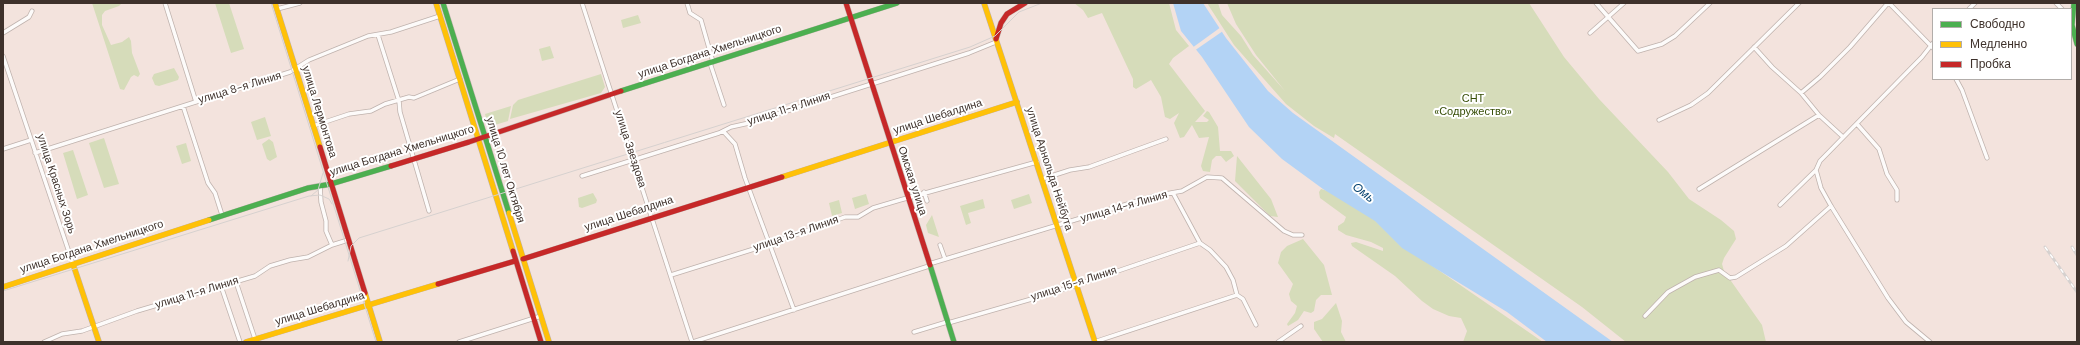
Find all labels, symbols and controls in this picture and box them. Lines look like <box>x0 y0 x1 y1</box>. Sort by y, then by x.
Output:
legend <box>1932 8 2072 80</box>
text: Свободно <box>1970 16 2025 32</box>
street label: улица Богдана Хмельницкого <box>637 23 783 81</box>
text: Медленно <box>1970 36 2027 52</box>
text: Пробка <box>1970 56 2011 72</box>
street label: улица Лермонтова <box>299 65 339 159</box>
street label: улица 8-я Линия <box>197 69 283 107</box>
street label: улица 11-я Линия <box>746 89 832 129</box>
park label: СНТ «Содружество» <box>1434 92 1512 118</box>
street label: улица Шебалдина <box>892 96 984 138</box>
street label: улица Арнольда Нейбута <box>1023 106 1075 232</box>
street label: улица Звездова <box>611 109 649 189</box>
street label: улица 10 лет Октября <box>483 116 527 224</box>
street label: улица Богдана Хмельницкого <box>328 123 476 179</box>
street label: улица Красных Зорь <box>34 132 78 236</box>
street label: Омская улица <box>895 145 929 217</box>
water label: Омь <box>1349 180 1377 206</box>
street label: улица 14-я Линия <box>1079 188 1169 226</box>
street label: улица Шебалдина <box>583 193 675 235</box>
street label: улица 13-я Линия <box>752 213 840 255</box>
street label: улица Богдана Хмельницкого <box>19 218 165 276</box>
street label: улица 15-я Линия <box>1029 264 1119 304</box>
street label: улица 11-я Линия <box>154 274 240 312</box>
street label: улица Шебалдина <box>274 289 366 329</box>

